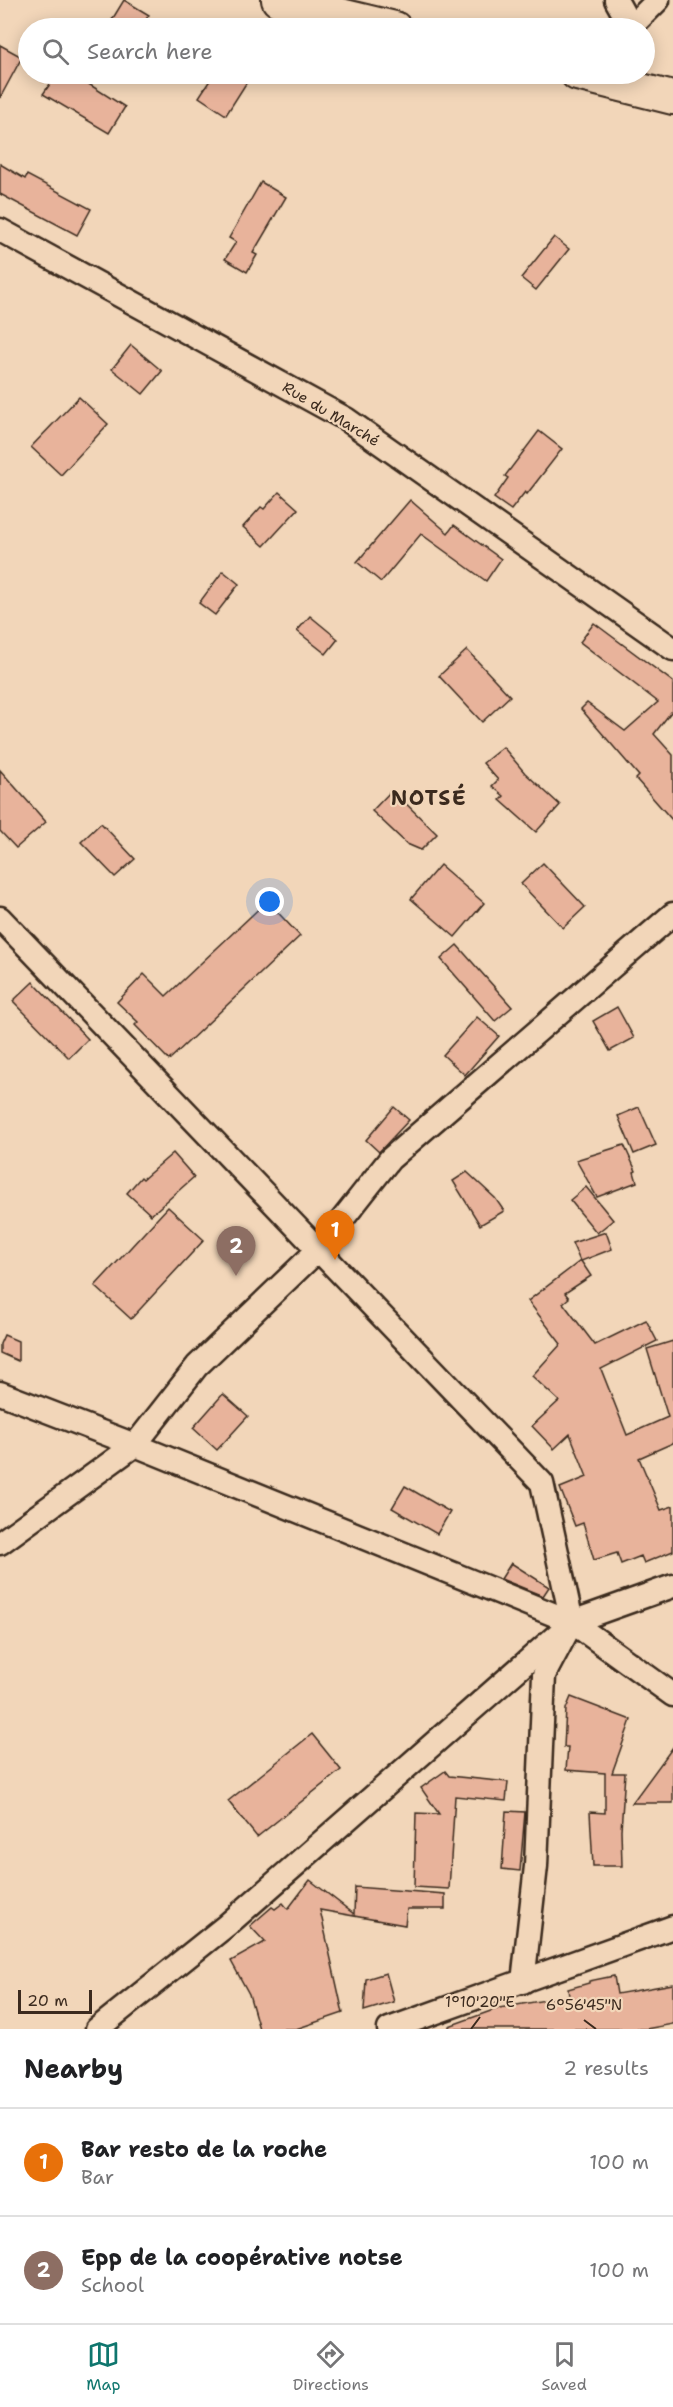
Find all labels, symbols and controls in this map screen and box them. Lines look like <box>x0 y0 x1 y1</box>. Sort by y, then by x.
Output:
search box <box>18 18 655 84</box>
icon: search <box>39 35 72 68</box>
text: Search here <box>87 37 213 66</box>
street label: Rue du Marché <box>279 377 383 451</box>
district label: NOTSÉ <box>391 783 467 812</box>
your location <box>255 887 284 916</box>
pin: 1 <box>316 1210 354 1260</box>
pin: 2 <box>216 1226 256 1276</box>
scale bar <box>18 1987 92 2014</box>
text: 20 m <box>27 1990 68 2011</box>
text: 1°10'20"E <box>445 1992 515 2012</box>
text: 6°56'45"N <box>546 1995 622 2015</box>
text: Nearby <box>24 2051 123 2086</box>
text: 2 results <box>563 2055 649 2081</box>
text: Bar resto de la roche <box>81 2135 327 2164</box>
text: 1 <box>39 2149 48 2175</box>
text: 100 m <box>589 2149 649 2175</box>
text: Bar <box>81 2164 114 2190</box>
text: Epp de la coopérative notse <box>81 2243 403 2272</box>
text: 2 <box>37 2257 51 2283</box>
text: 100 m <box>589 2257 649 2283</box>
text: School <box>81 2272 144 2298</box>
tab: Map <box>86 2338 120 2395</box>
tab: Directions <box>293 2338 369 2395</box>
tab: Saved <box>541 2338 587 2395</box>

